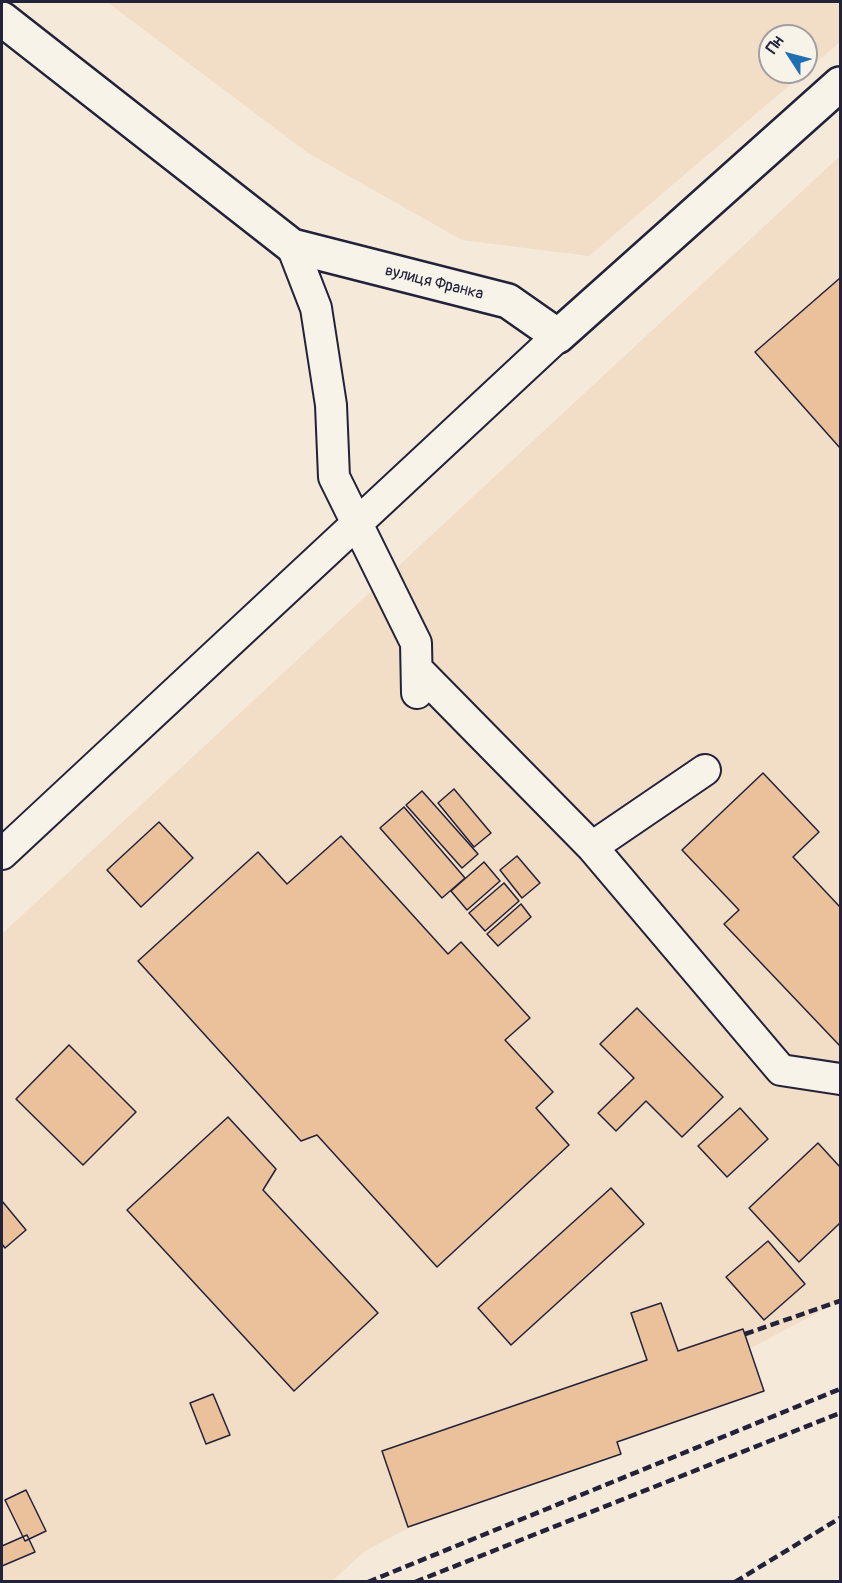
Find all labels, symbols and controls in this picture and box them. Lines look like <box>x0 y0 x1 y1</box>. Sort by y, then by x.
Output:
north arrow <box>758 24 818 84</box>
text: Пн <box>762 32 788 58</box>
street label: вулиця Франка <box>383 262 485 304</box>

